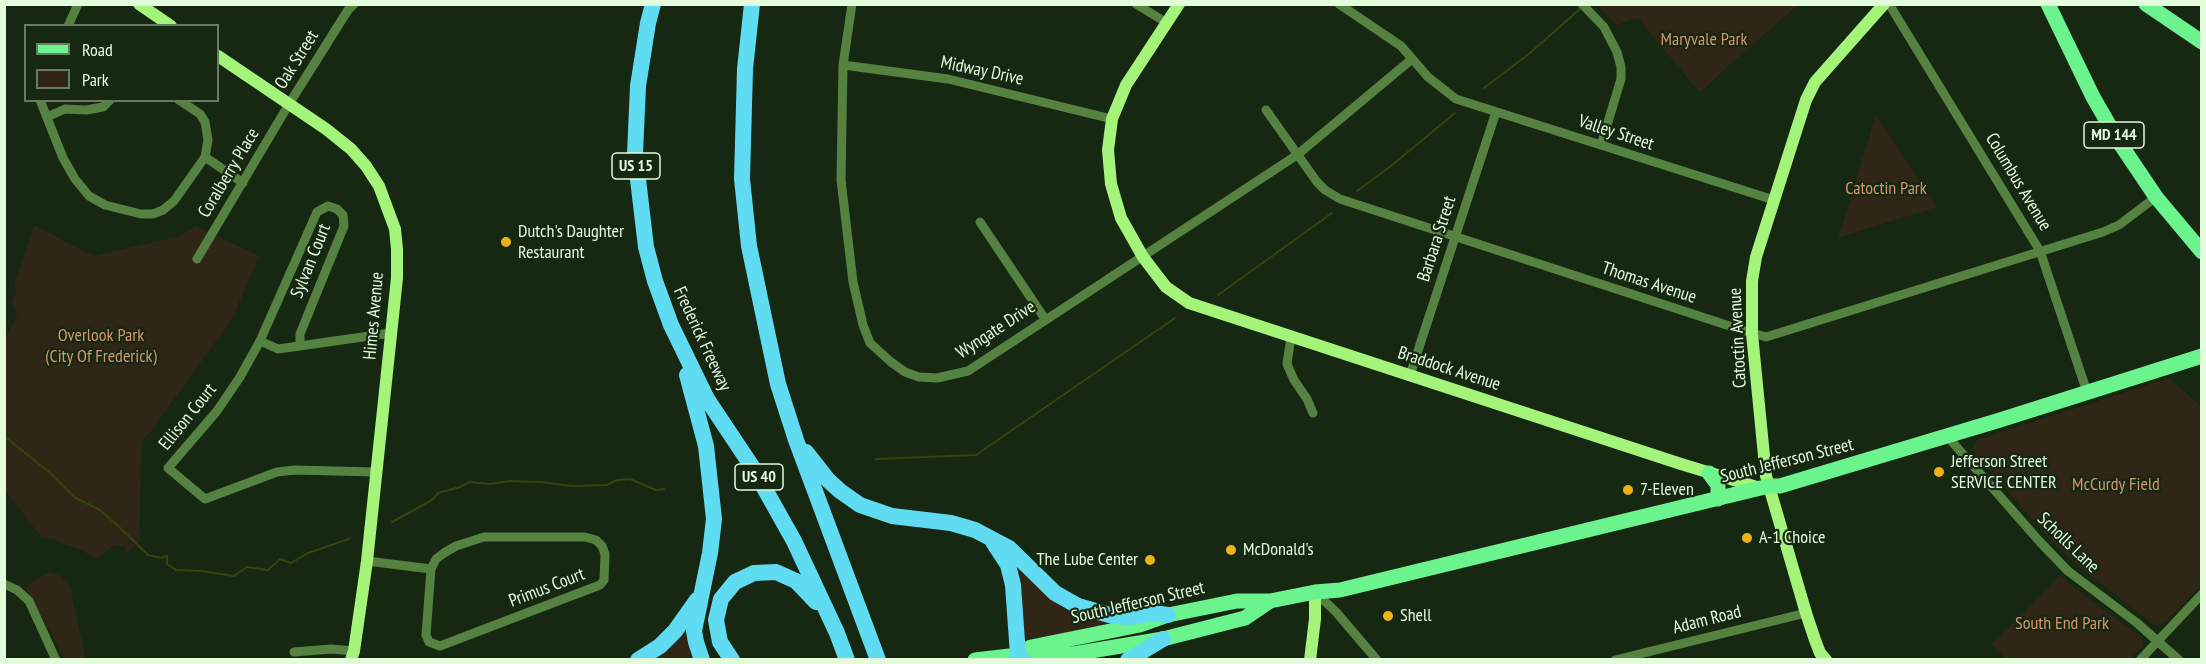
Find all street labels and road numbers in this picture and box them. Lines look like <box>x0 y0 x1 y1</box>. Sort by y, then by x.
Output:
street label: Oak Street <box>271 27 323 93</box>
street label: Midway Drive <box>939 52 1025 90</box>
street label: Valley Street <box>1575 111 1657 155</box>
road number: MD 144 <box>2084 122 2144 148</box>
street label: Coralberry Place <box>194 124 264 222</box>
street label: Columbus Avenue <box>1980 129 2056 235</box>
road number: US 15 <box>612 153 660 179</box>
street label: Barbara Street <box>1413 193 1461 285</box>
street label: Sylvan Court <box>286 221 336 301</box>
street label: Thomas Avenue <box>1599 258 1699 308</box>
street label: Himes Avenue <box>359 271 389 361</box>
street label: Frederick Freeway <box>668 283 736 395</box>
street label: Catoctin Avenue <box>1725 287 1751 389</box>
street label: Wyngate Drive <box>952 296 1040 364</box>
street label: Braddock Avenue <box>1395 342 1503 396</box>
street label: Ellison Court <box>155 379 221 455</box>
street label: South Jefferson Street <box>1718 434 1856 488</box>
road number: US 40 <box>735 464 783 490</box>
street label: Scholls Lane <box>2032 508 2104 578</box>
street label: Primus Court <box>506 564 588 612</box>
street label: South Jefferson Street <box>1069 577 1207 629</box>
street label: Adam Road <box>1671 601 1743 639</box>

